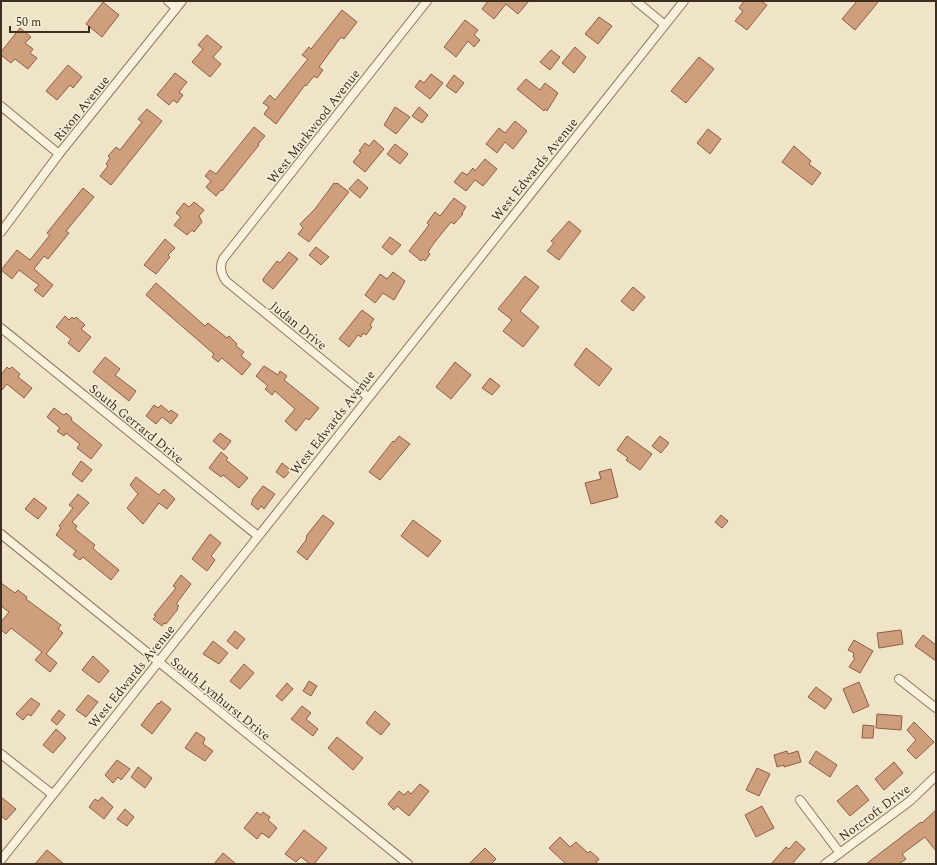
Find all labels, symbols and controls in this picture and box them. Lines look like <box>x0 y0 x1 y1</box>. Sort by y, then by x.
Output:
scale bar <box>10 8 89 34</box>
text: 50 m <box>16 13 41 32</box>
street label: West Markwood Avenue <box>263 65 365 188</box>
street label: Rixon Avenue <box>49 71 115 146</box>
street label: West Edwards Avenue <box>487 114 583 226</box>
street label: Judan Drive <box>265 296 331 355</box>
street label: West Edwards Avenue <box>285 366 380 479</box>
street label: South Gerrard Drive <box>84 379 188 469</box>
street label: West Edwards Avenue <box>84 621 180 733</box>
street label: South Lynhurst Drive <box>166 652 275 746</box>
street label: Norcroft Drive <box>835 779 915 846</box>

